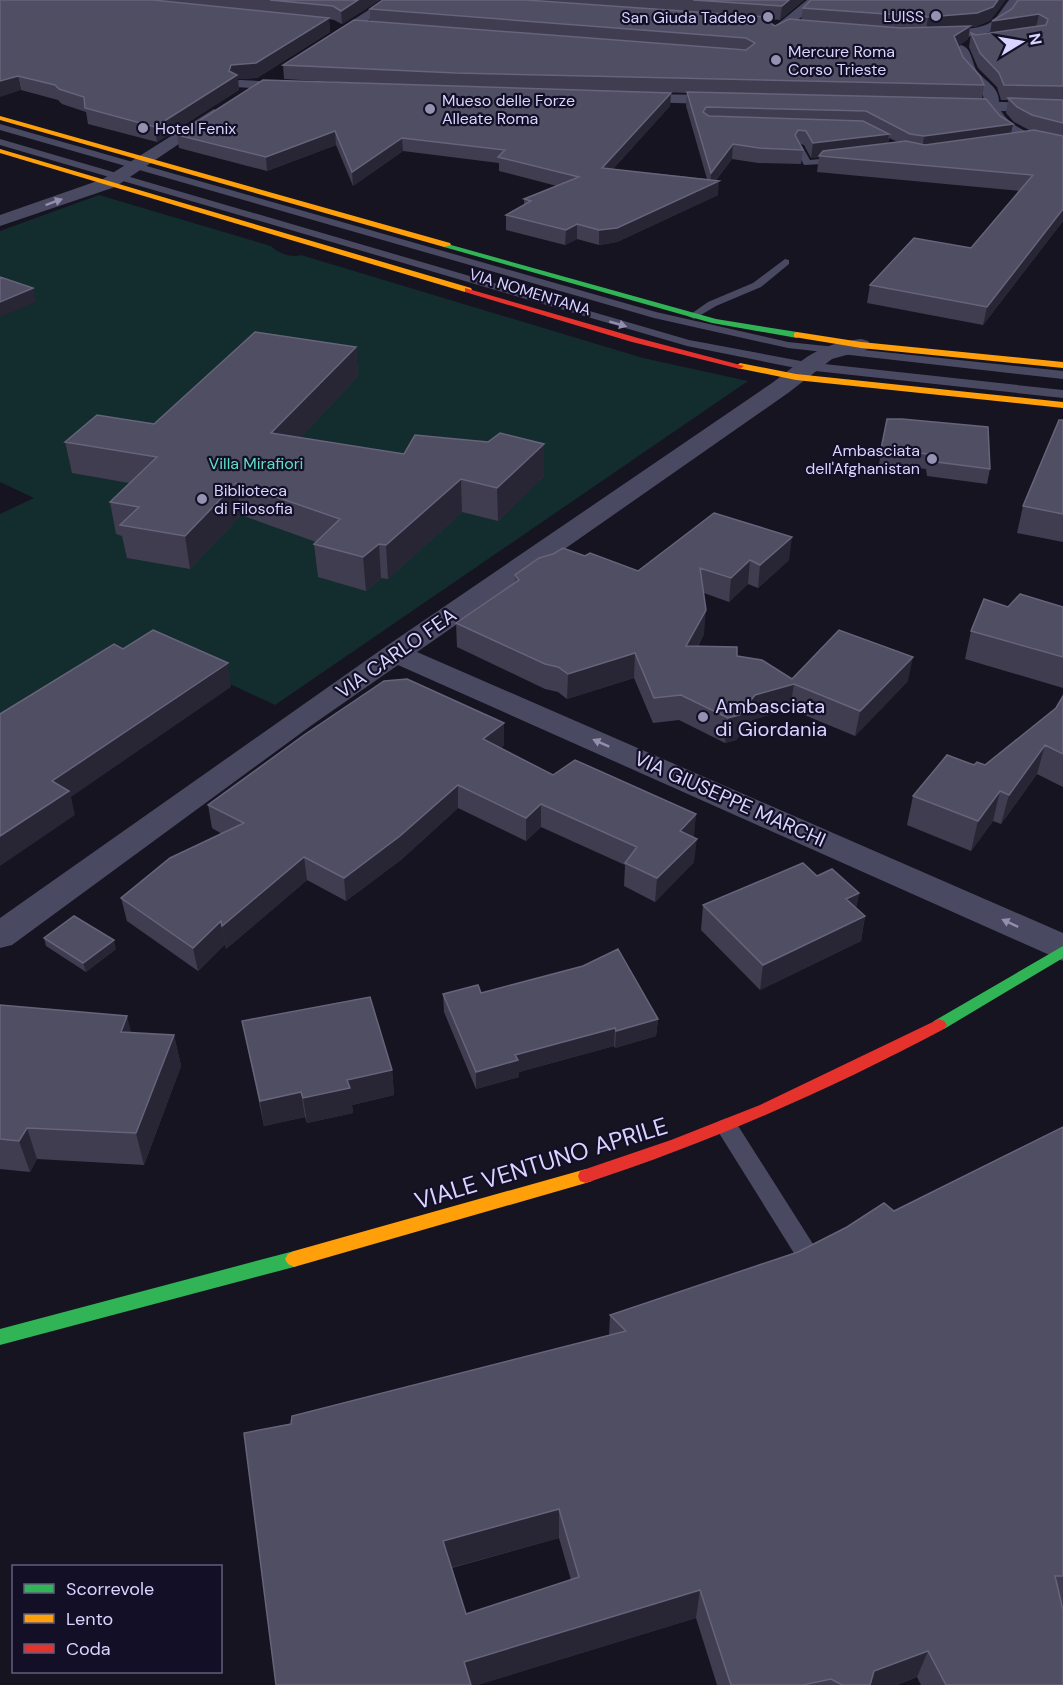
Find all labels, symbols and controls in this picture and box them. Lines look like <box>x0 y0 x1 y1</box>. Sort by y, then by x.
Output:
place label: LUISS <box>883 6 924 27</box>
place label: San Giuda Taddeo <box>621 7 756 28</box>
marker: LUISS <box>929 9 943 23</box>
marker: San Giuda Taddeo <box>761 10 775 24</box>
north arrow <box>991 12 1051 72</box>
text: N <box>1024 32 1047 47</box>
place label: Mercure Roma Corso Trieste <box>788 41 895 80</box>
marker: Mercure Roma Corso Trieste <box>769 53 783 67</box>
place label: Mueso delle Forze Alleate Roma <box>442 90 575 129</box>
marker: Mueso delle Forze Alleate Roma <box>423 102 437 116</box>
place label: Hotel Fenix <box>155 118 236 139</box>
marker: Hotel Fenix <box>136 121 150 135</box>
one-way arrow <box>45 197 63 207</box>
street label: VIA NOMENTANA <box>467 263 594 321</box>
one-way arrow <box>609 320 627 329</box>
place label: Ambasciata dell'Afghanistan <box>805 440 920 479</box>
marker: Ambasciata dell'Afghanistan <box>925 452 939 466</box>
park label: Villa Mirafiori <box>209 453 303 474</box>
place label: Biblioteca di Filosofia <box>214 480 293 519</box>
marker: Biblioteca di Filosofia <box>195 492 209 506</box>
street label: VIA CARLO FEA <box>331 602 461 704</box>
place label: Ambasciata di Giordania <box>715 693 827 742</box>
marker: Ambasciata di Giordania <box>696 710 710 724</box>
one-way arrow <box>591 738 609 748</box>
street label: VIA GIUSEPPE MARCHI <box>630 745 830 853</box>
one-way arrow <box>1002 918 1019 927</box>
street label: VIALE VENTUNO APRILE <box>411 1110 671 1216</box>
legend <box>12 1565 222 1673</box>
text: Scorrevole <box>66 1577 154 1601</box>
text: Lento <box>66 1607 113 1631</box>
text: Coda <box>66 1637 111 1661</box>

